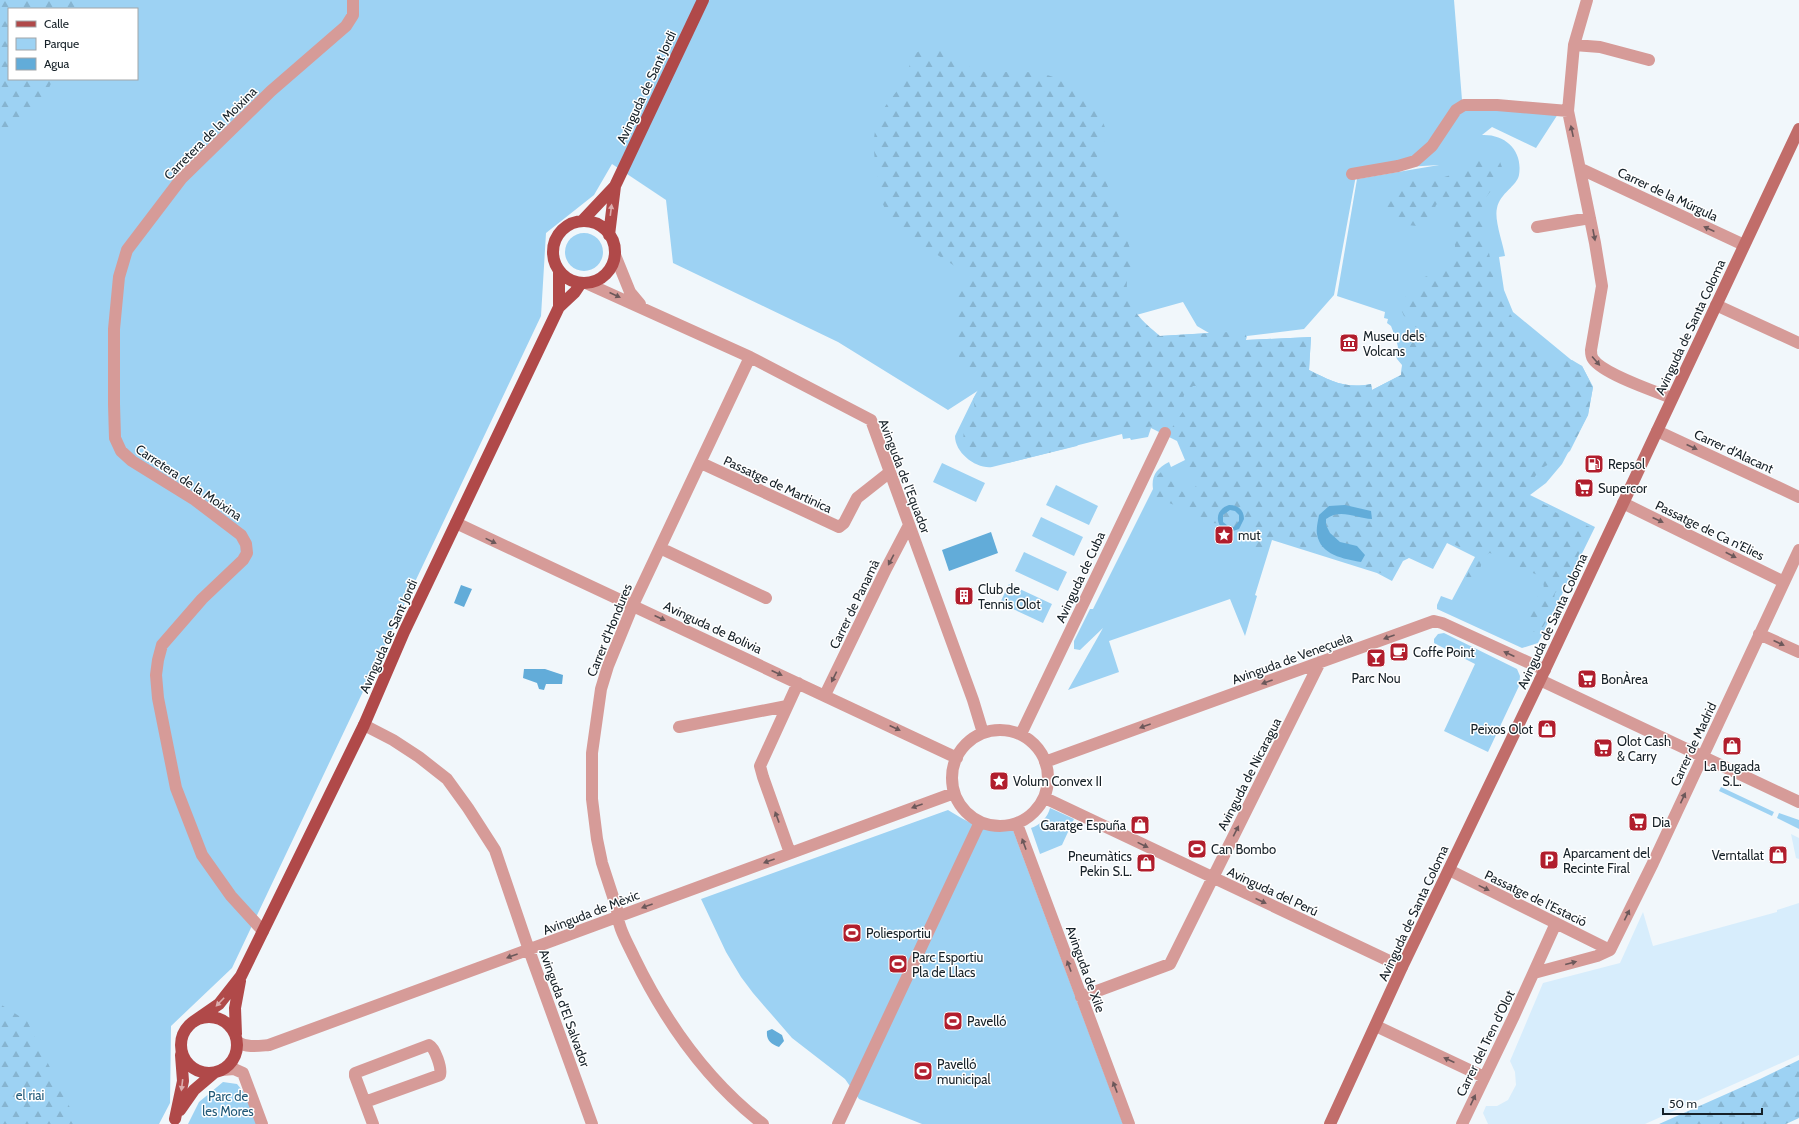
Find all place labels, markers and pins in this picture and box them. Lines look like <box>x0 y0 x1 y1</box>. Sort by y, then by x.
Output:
place label: Museu dels Volcans <box>1363 328 1425 359</box>
museum icon: Museu dels Volcans <box>1338 332 1360 354</box>
fuel station icon: Repsol <box>1583 453 1605 475</box>
place label: Repsol <box>1608 456 1645 472</box>
supermarket icon: Supercor <box>1573 477 1595 499</box>
place label: Supercor <box>1598 480 1648 496</box>
place icon: mut <box>1213 524 1235 546</box>
place label: mut <box>1238 527 1261 543</box>
place label: Club de Tennis Olot <box>978 581 1041 612</box>
building icon: Club de Tennis Olot <box>953 585 975 607</box>
cafe icon: Coffe Point <box>1388 641 1410 663</box>
place label: Coffe Point <box>1413 644 1475 660</box>
bar icon: Parc Nou <box>1365 647 1387 669</box>
supermarket icon: BonÀrea <box>1576 668 1598 690</box>
place label: Parc Nou <box>1351 670 1401 686</box>
place label: BonÀrea <box>1601 670 1649 687</box>
shop icon: Peixos Olot <box>1536 718 1558 740</box>
place label: Peixos Olot <box>1471 721 1534 737</box>
place label: Olot Cash & Carry <box>1617 733 1671 764</box>
shop icon: La Bugada S.L. <box>1721 735 1743 757</box>
supermarket icon: Olot Cash & Carry <box>1592 737 1614 759</box>
place label: La Bugada S.L. <box>1704 758 1761 789</box>
place icon: Volum Convex II <box>988 770 1010 792</box>
place label: Volum Convex II <box>1013 773 1102 789</box>
supermarket icon: Dia <box>1627 811 1649 833</box>
shop icon: Garatge Espuña <box>1129 814 1151 836</box>
place label: Dia <box>1652 814 1671 830</box>
place label: Garatge Espuña <box>1040 817 1127 833</box>
sports icon: Can Bombo <box>1186 838 1208 860</box>
place label: Can Bombo <box>1211 841 1276 857</box>
shop icon: Verntallat <box>1767 844 1789 866</box>
place label: Aparcament del Recinte Firal <box>1563 845 1650 876</box>
place label: Verntallat <box>1712 847 1765 863</box>
place label: Pneumàtics Pekin S.L. <box>1068 848 1133 879</box>
parking icon: Aparcament del Recinte Firal <box>1538 849 1560 871</box>
shop icon: Pneumàtics Pekin S.L. <box>1135 852 1157 874</box>
sports icon: Poliesportiu <box>841 922 863 944</box>
place label: Poliesportiu <box>866 925 931 941</box>
place label: Parc Esportiu Pla de Llacs <box>912 949 983 980</box>
sports icon: Parc Esportiu Pla de Llacs <box>887 953 909 975</box>
sports icon: Pavelló <box>942 1010 964 1032</box>
place label: Pavelló <box>967 1013 1006 1029</box>
place label: Pavelló municipal <box>937 1056 990 1087</box>
sports icon: Pavelló municipal <box>912 1060 934 1082</box>

